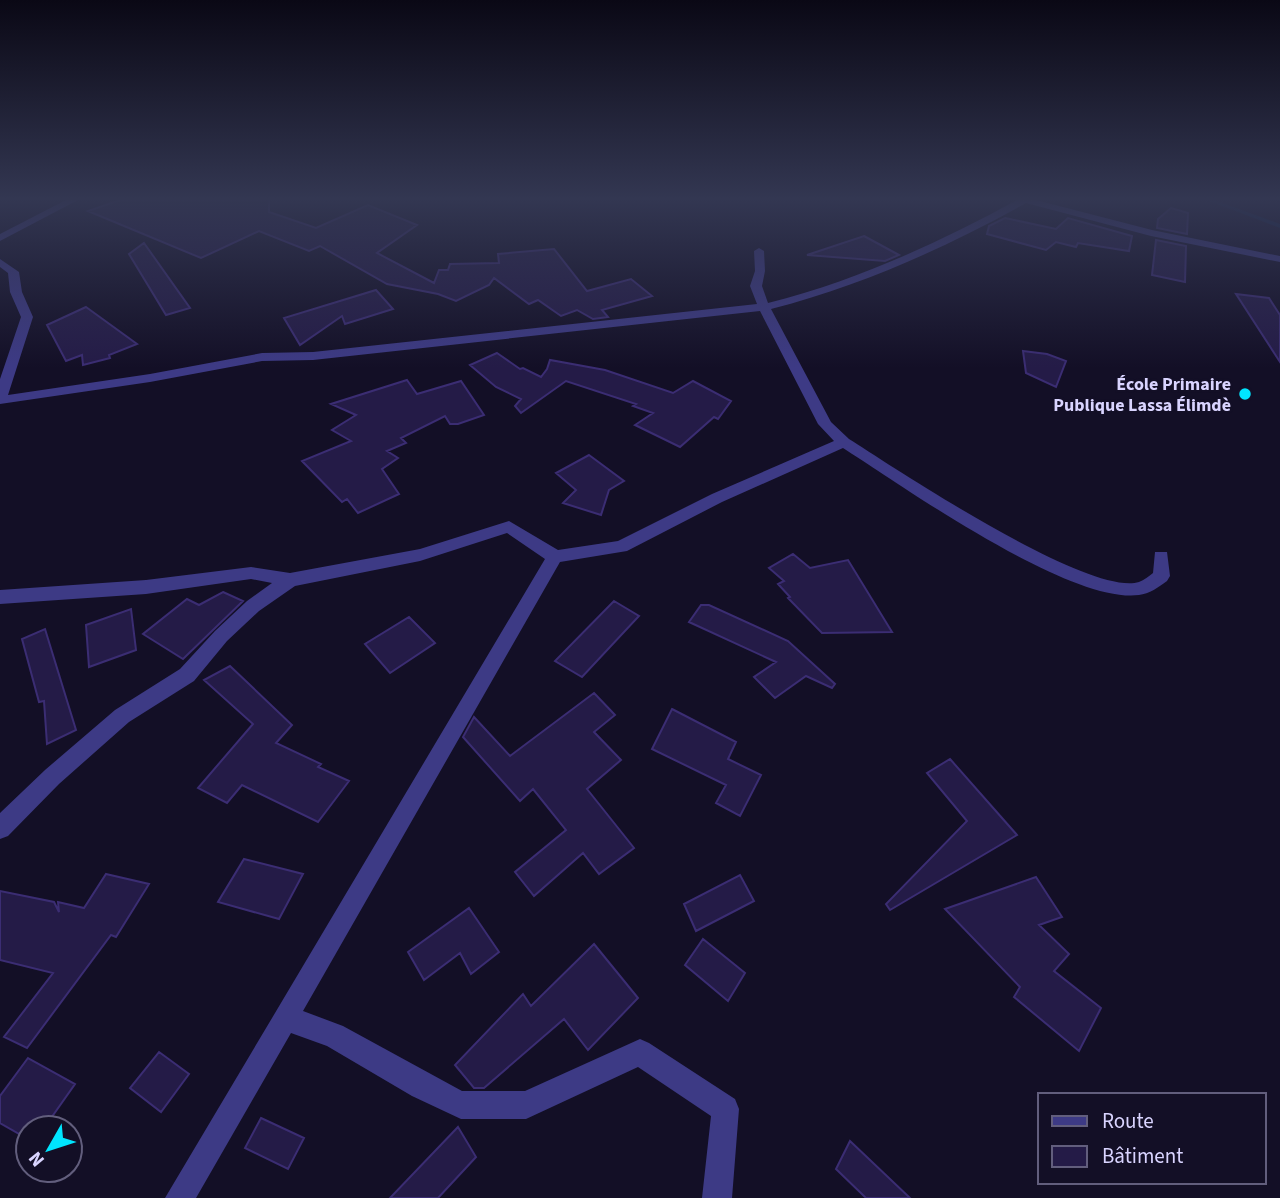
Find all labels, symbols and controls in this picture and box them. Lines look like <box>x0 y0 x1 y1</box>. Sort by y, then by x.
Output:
place label: École Primaire Publique Lassa Élimdè <box>1053 372 1231 418</box>
marker: École Primaire Publique Lassa Élimdè <box>1237 386 1253 402</box>
legend <box>1038 1093 1266 1184</box>
text: Route <box>1102 1106 1154 1136</box>
north arrow <box>14 1114 84 1184</box>
text: Bâtiment <box>1102 1141 1183 1171</box>
text: N <box>22 1145 51 1172</box>

